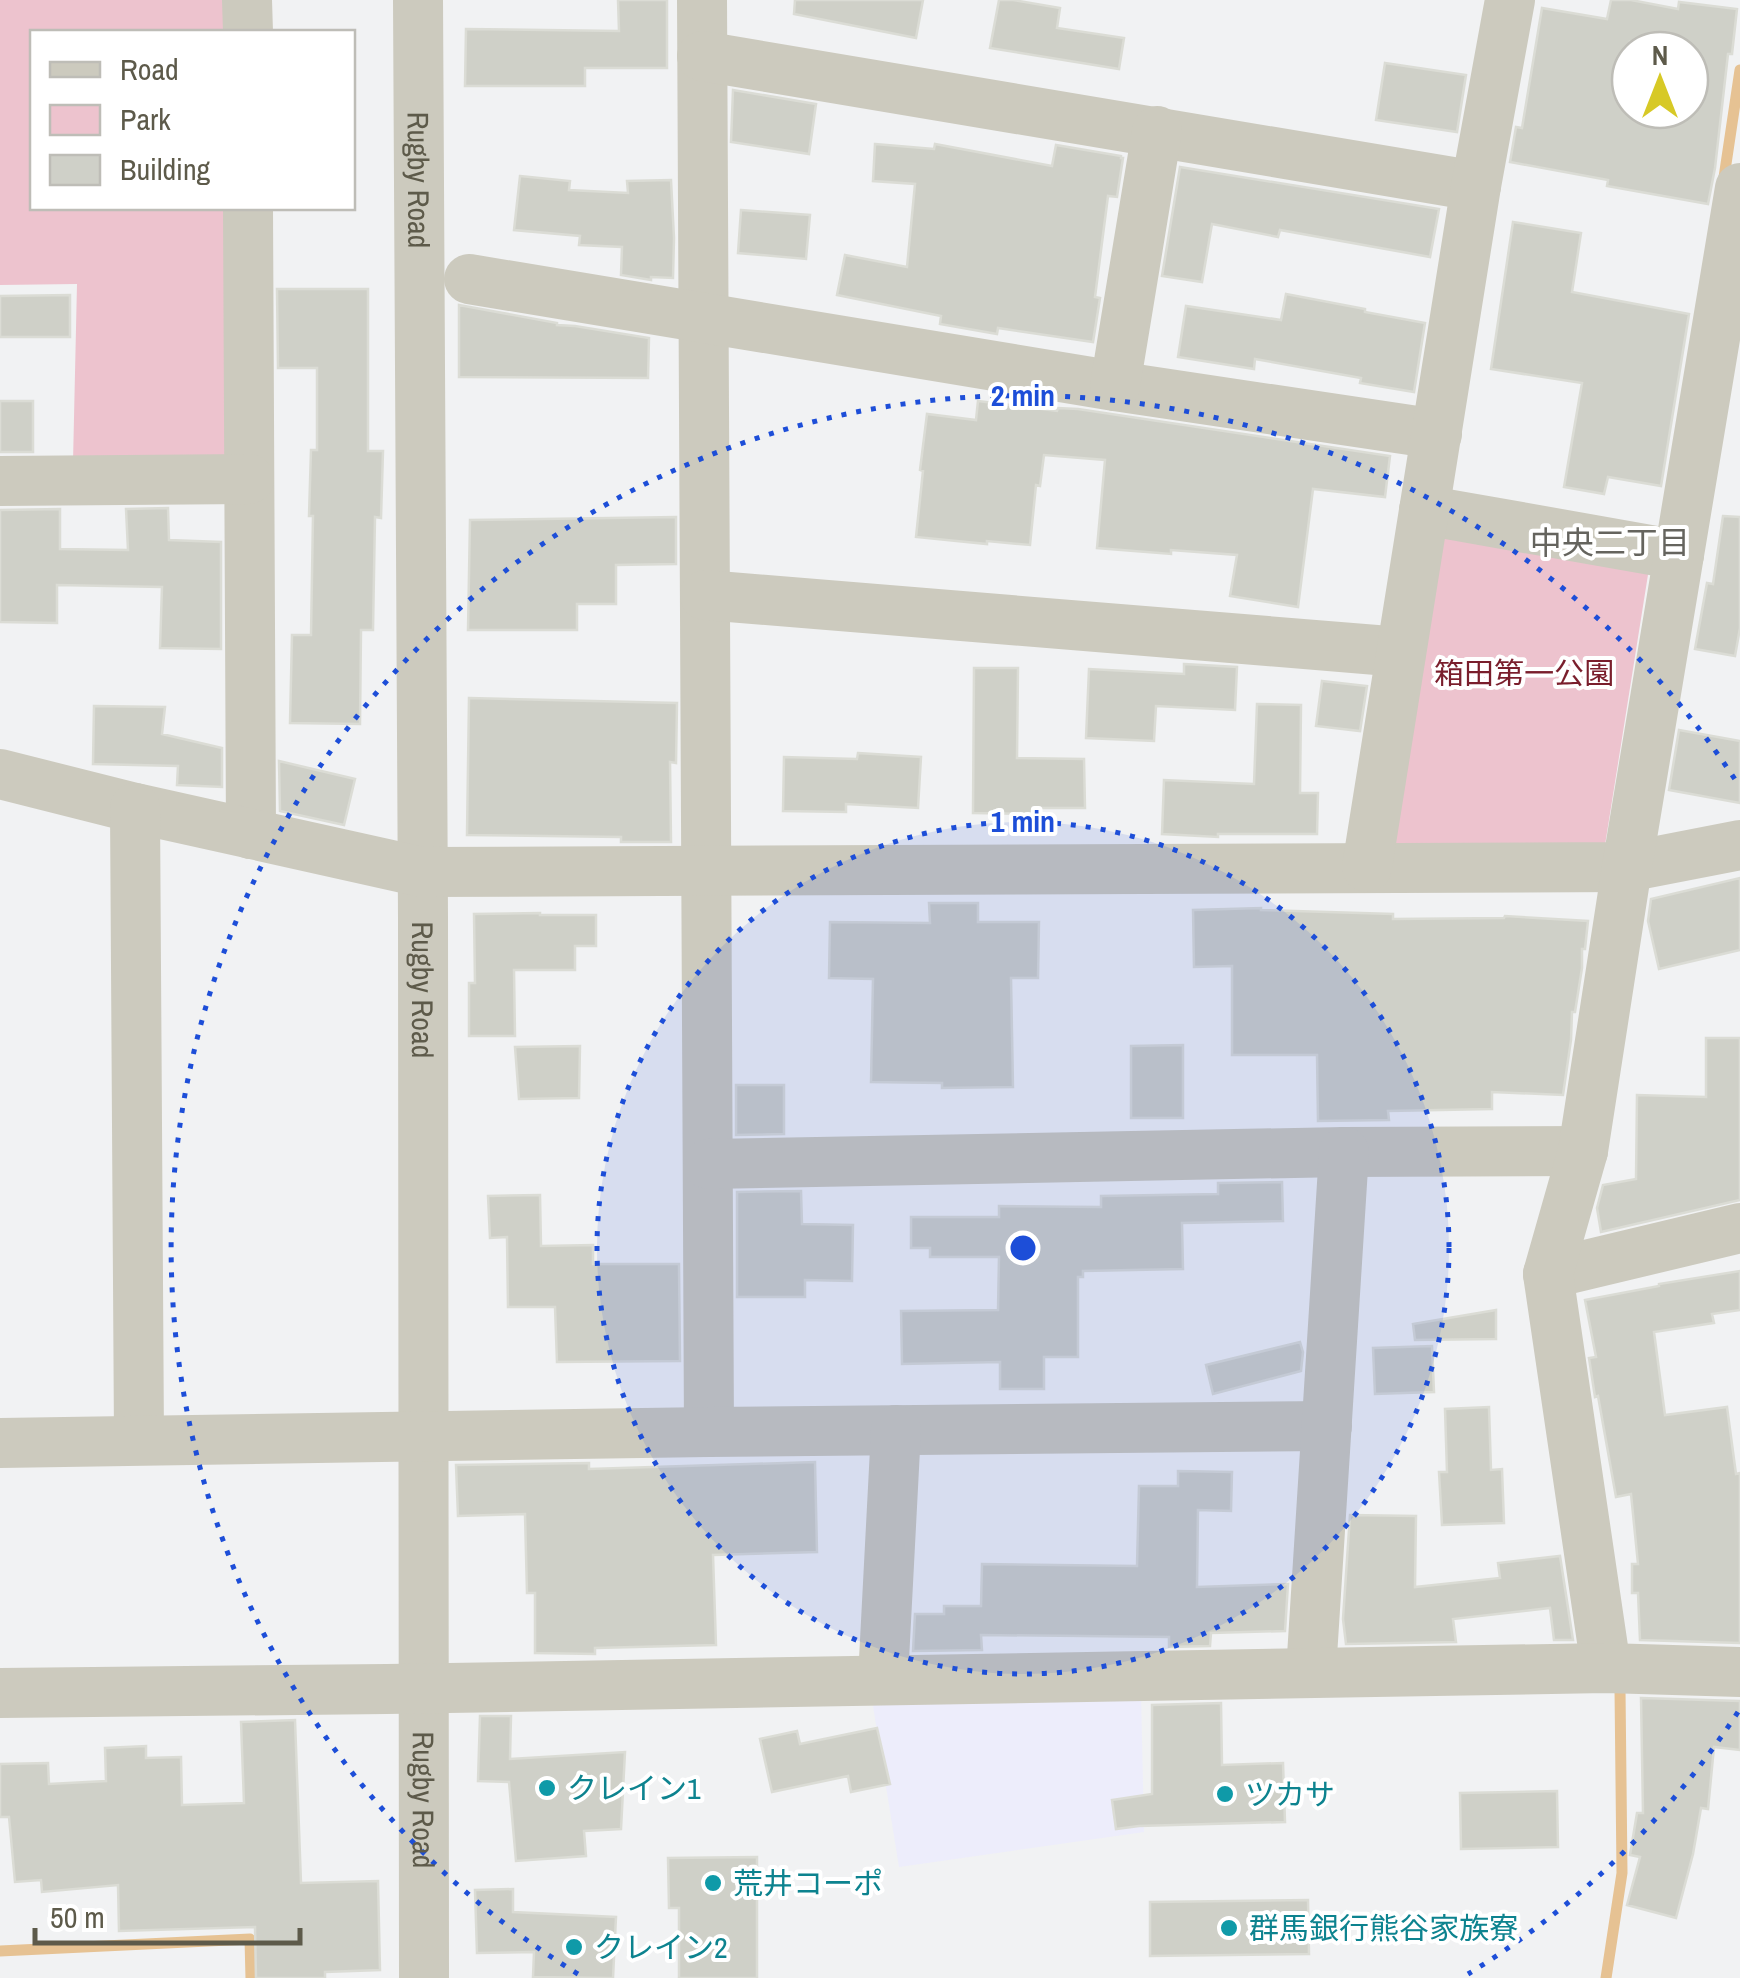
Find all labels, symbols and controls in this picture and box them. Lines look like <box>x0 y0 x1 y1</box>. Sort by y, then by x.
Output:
legend <box>30 30 355 210</box>
north arrow <box>1610 30 1710 130</box>
text: N <box>1652 36 1668 74</box>
text: Road <box>120 49 179 89</box>
text: Park <box>120 99 171 139</box>
street label: Rugby Road <box>399 111 439 249</box>
text: Building <box>120 149 211 189</box>
text: 2 min <box>991 375 1055 415</box>
district label: 中央二丁目 <box>1530 521 1690 564</box>
park label: 箱田第一公園 <box>1434 653 1614 693</box>
text: 1 min <box>991 801 1055 841</box>
street label: Rugby Road <box>403 922 443 1058</box>
centre of rings <box>1005 1230 1041 1266</box>
street label: Rugby Road <box>404 1732 444 1868</box>
place label: クレイン1 <box>567 1768 701 1808</box>
place label: ツカサ <box>1245 1774 1335 1814</box>
marker: クレイン1 <box>536 1777 558 1799</box>
marker: ツカサ <box>1214 1783 1236 1805</box>
place label: 荒井コーポ <box>733 1863 883 1903</box>
marker: 荒井コーポ <box>702 1872 724 1894</box>
scale bar <box>35 1883 300 1945</box>
text: 50 m <box>50 1897 105 1937</box>
place label: 群馬銀行熊谷家族寮 <box>1249 1908 1519 1948</box>
marker: 群馬銀行熊谷家族寮 <box>1218 1917 1240 1939</box>
place label: クレイン2 <box>594 1927 728 1967</box>
marker: クレイン2 <box>563 1936 585 1958</box>

